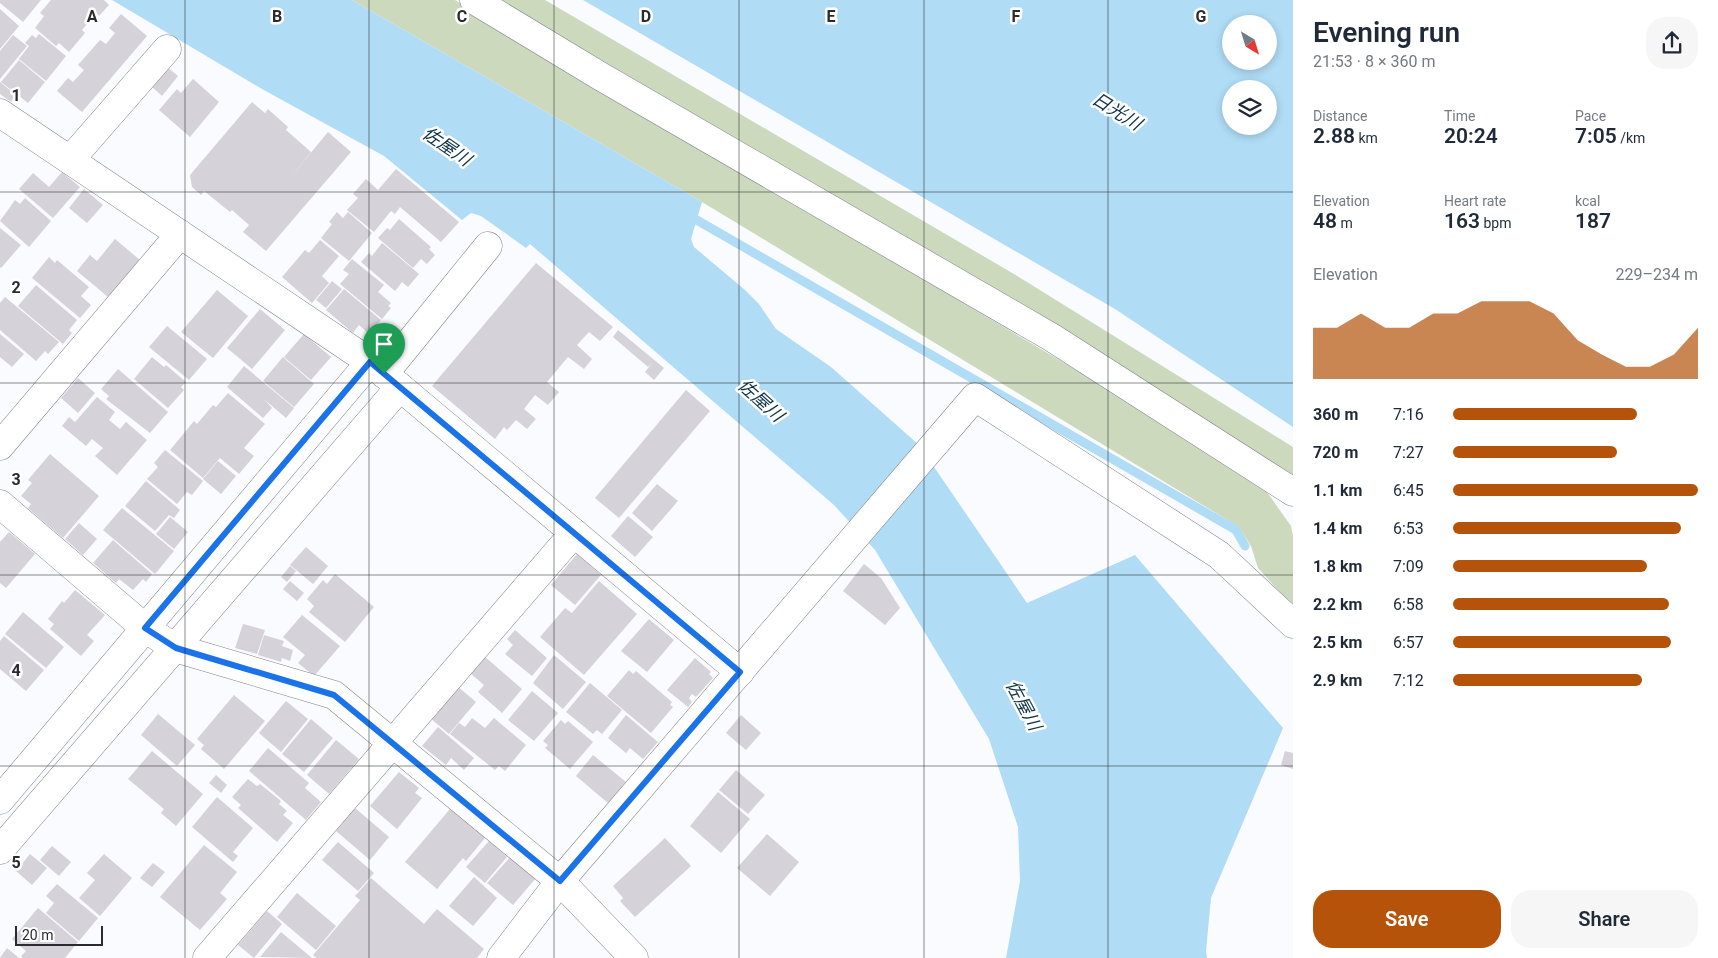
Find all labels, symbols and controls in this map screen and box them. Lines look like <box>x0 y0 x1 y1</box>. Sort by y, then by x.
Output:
text: A <box>87 7 98 26</box>
text: B <box>272 7 282 26</box>
text: C <box>457 7 467 26</box>
text: D <box>641 7 651 26</box>
text: E <box>827 7 836 26</box>
text: F <box>1012 7 1021 26</box>
text: G <box>1196 7 1207 26</box>
north arrow <box>1222 15 1278 70</box>
map controls <box>1222 15 1277 135</box>
text: Evening run <box>1313 16 1460 49</box>
button: share <box>1646 17 1698 69</box>
text: 21:53 · 8 × 360 m <box>1313 52 1435 71</box>
button: layers <box>1222 80 1277 135</box>
text: 1 <box>11 86 21 105</box>
water label: 日光川 <box>1089 88 1147 135</box>
text: Distance <box>1313 108 1368 124</box>
text: Time <box>1444 108 1475 124</box>
text: Pace <box>1575 108 1606 124</box>
water label: 佐屋川 <box>419 122 477 171</box>
text: 2.88 <box>1313 124 1355 148</box>
text: 20:24 <box>1444 124 1498 148</box>
text: 7:05 <box>1575 124 1617 148</box>
text: km <box>1355 130 1378 146</box>
text: /km <box>1617 130 1645 146</box>
text: Elevation <box>1313 193 1370 209</box>
text: Heart rate <box>1444 193 1506 209</box>
text: kcal <box>1575 193 1600 209</box>
text: 48 <box>1313 209 1337 233</box>
text: 163 <box>1444 209 1480 233</box>
text: 187 <box>1575 209 1611 233</box>
text: m <box>1337 215 1353 231</box>
text: bpm <box>1480 215 1511 231</box>
text: Elevation <box>1313 265 1378 284</box>
text: 229–234 m <box>1616 265 1698 284</box>
text: 2 <box>11 278 21 297</box>
pin <box>363 323 405 374</box>
icon: arrive <box>370 330 398 358</box>
water label: 佐屋川 <box>734 374 790 427</box>
text: 360 m <box>1313 405 1358 424</box>
text: 7:16 <box>1393 405 1424 424</box>
text: 720 m <box>1313 443 1358 462</box>
text: 7:27 <box>1393 443 1424 462</box>
text: 3 <box>11 470 21 489</box>
text: 1.1 km <box>1313 481 1362 500</box>
text: 6:45 <box>1393 481 1424 500</box>
text: 1.4 km <box>1313 519 1362 538</box>
text: 6:53 <box>1393 519 1424 538</box>
text: 1.8 km <box>1313 557 1362 576</box>
text: 7:09 <box>1393 557 1424 576</box>
text: 2.2 km <box>1313 595 1362 614</box>
text: 6:58 <box>1393 595 1424 614</box>
text: 2.5 km <box>1313 633 1362 652</box>
text: 6:57 <box>1393 633 1424 652</box>
text: 4 <box>11 661 21 680</box>
text: 2.9 km <box>1313 671 1362 690</box>
text: 7:12 <box>1393 671 1424 690</box>
water label: 佐屋川 <box>1002 676 1047 736</box>
text: 5 <box>11 853 21 872</box>
button: Save <box>1313 890 1501 948</box>
button: Share <box>1511 890 1698 948</box>
scale bar <box>15 923 102 946</box>
text: 20 m <box>22 927 54 943</box>

